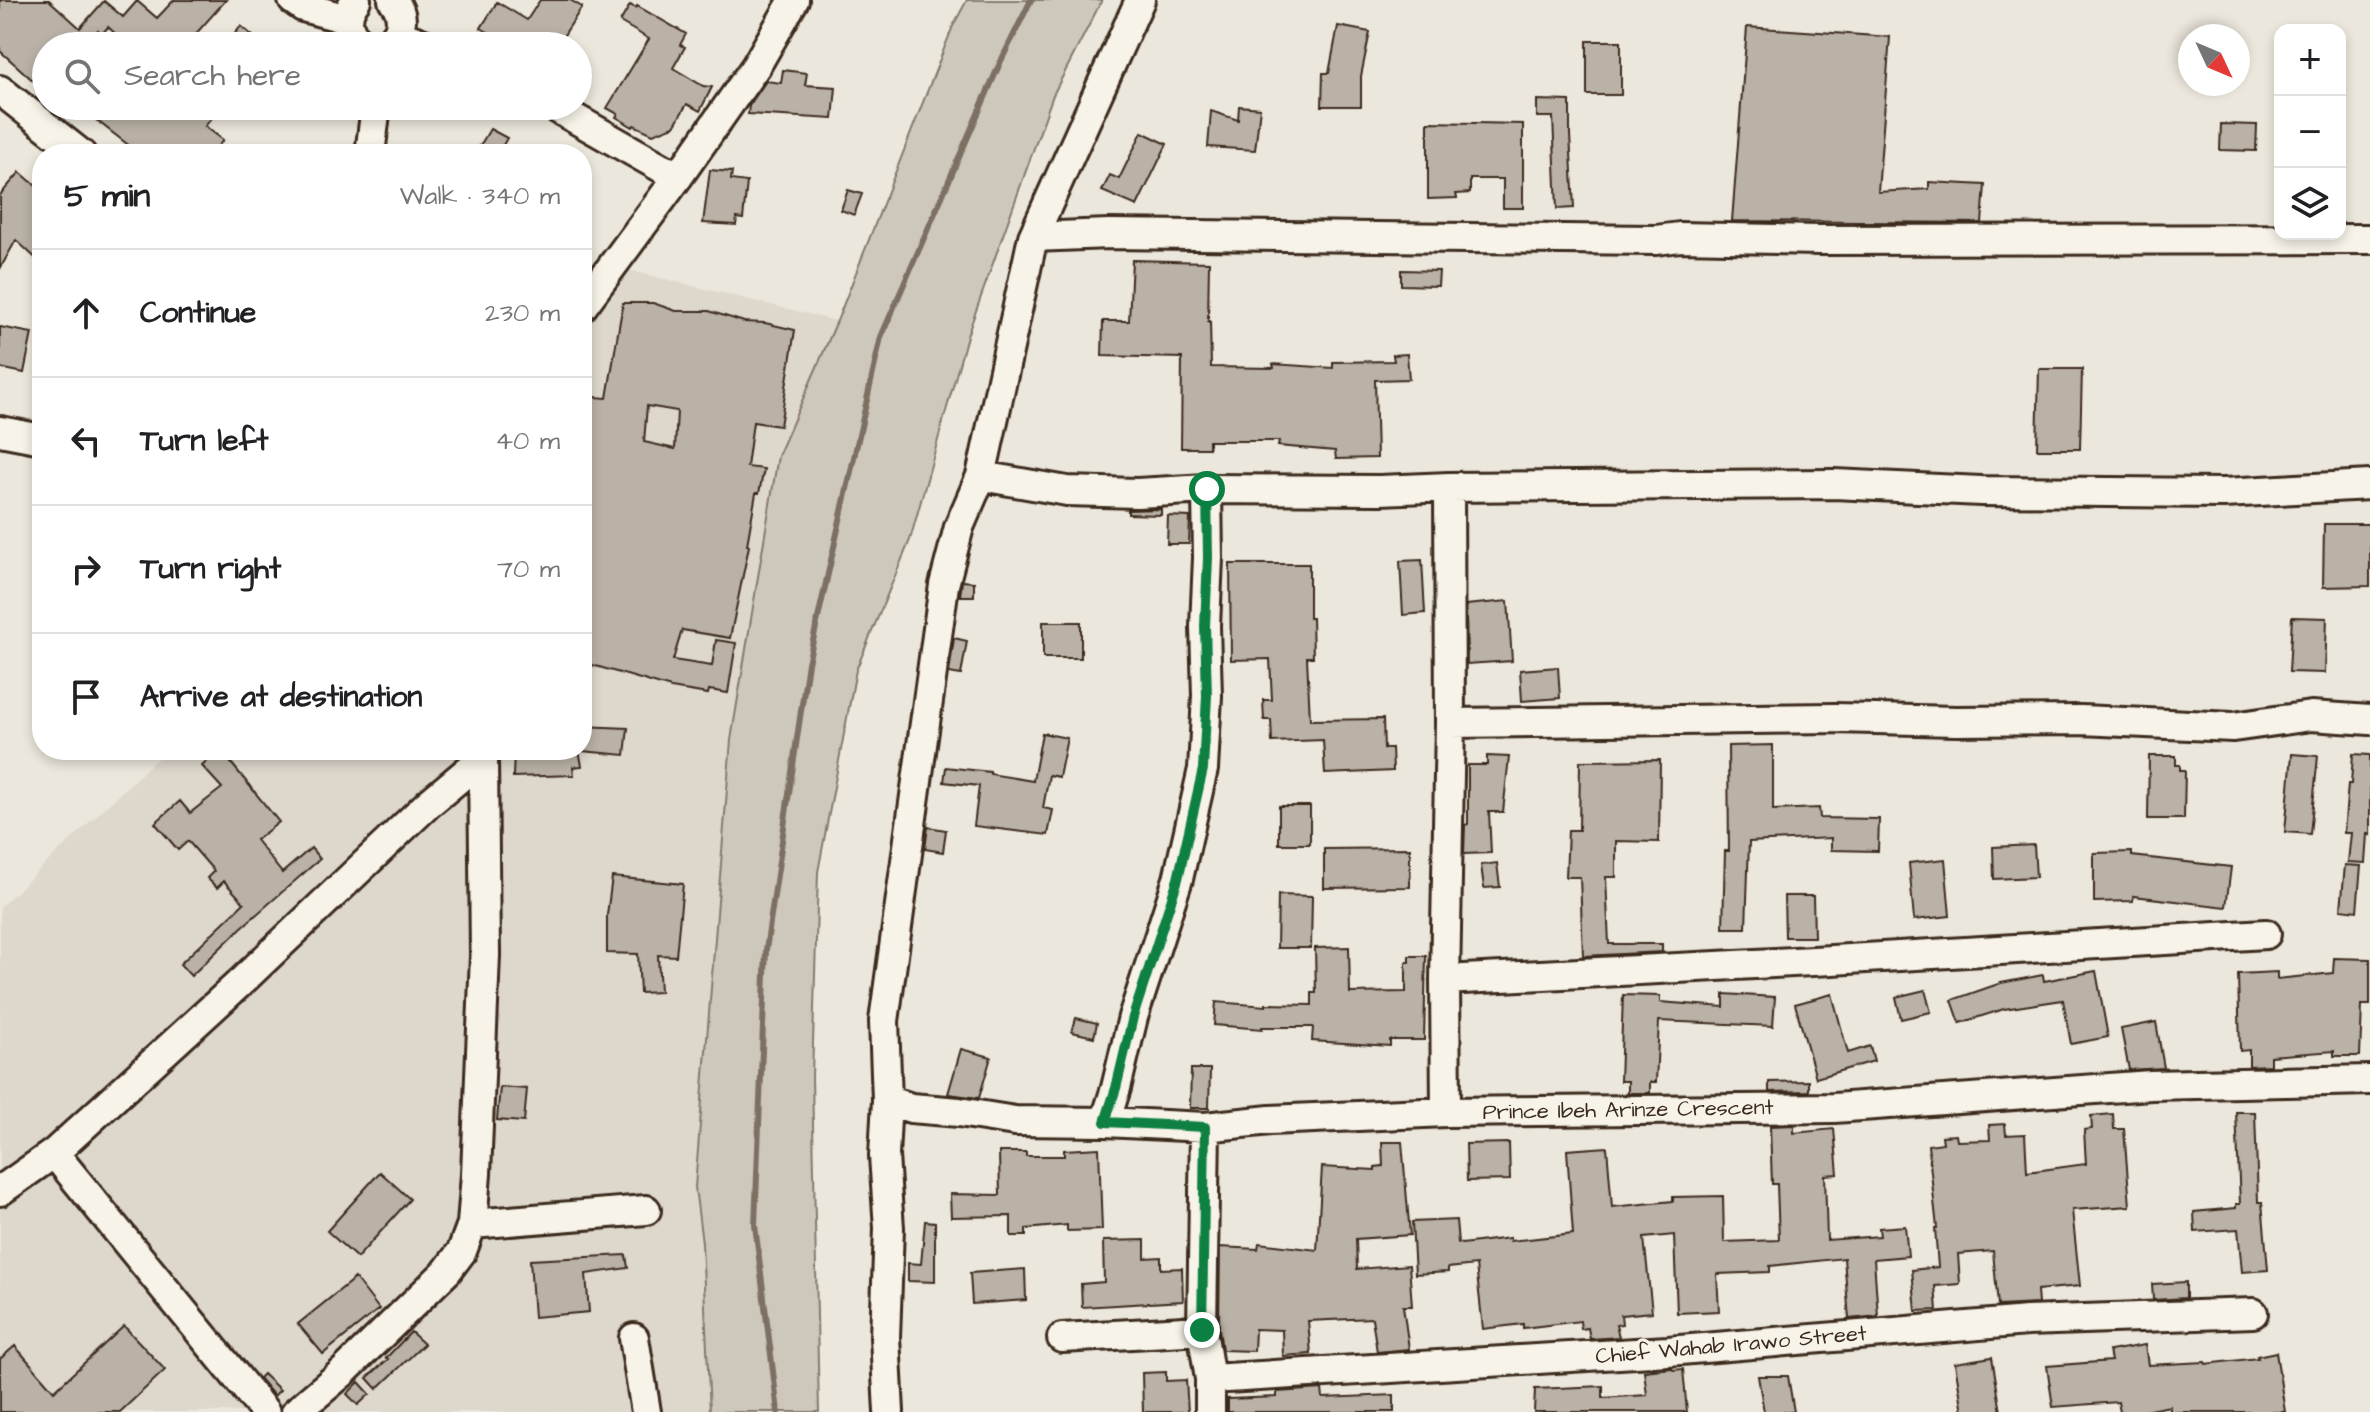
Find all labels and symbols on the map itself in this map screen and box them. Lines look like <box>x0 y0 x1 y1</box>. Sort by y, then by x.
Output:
north arrow <box>2178 24 2250 96</box>
route start <box>1189 471 1225 507</box>
street label: Prince Ibeh Arinze Crescent <box>1482 1092 1774 1128</box>
route end <box>1184 1312 1220 1348</box>
street label: Chief Wahab Irawo Street <box>1594 1318 1868 1372</box>

